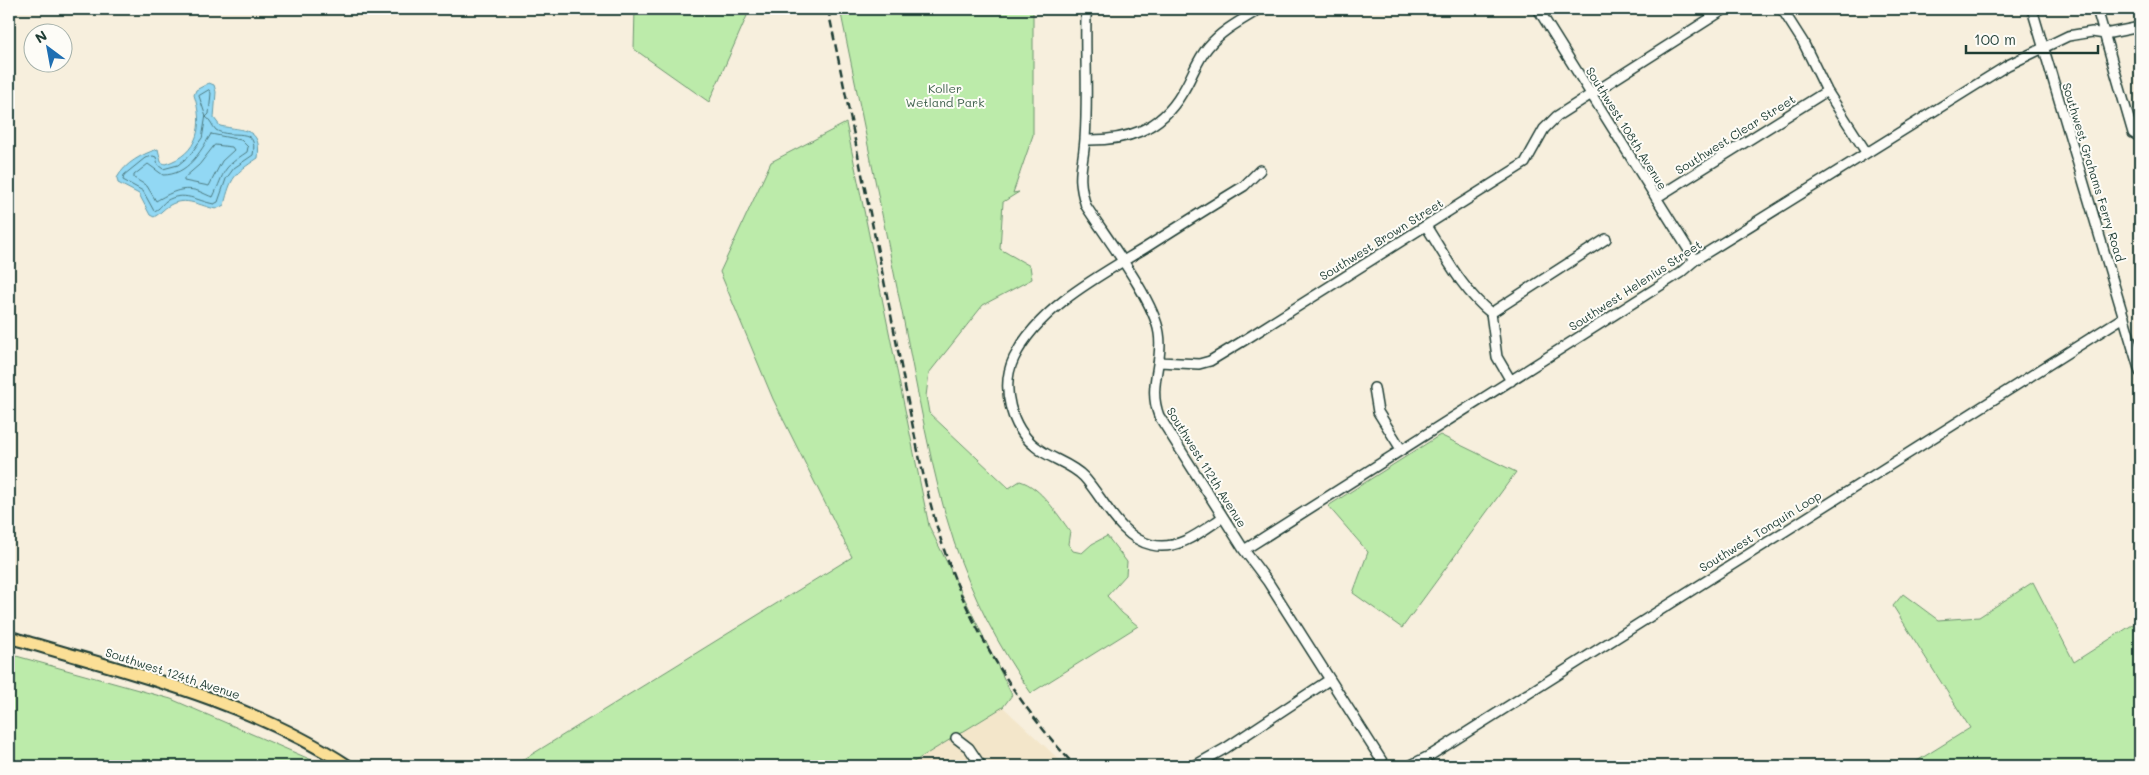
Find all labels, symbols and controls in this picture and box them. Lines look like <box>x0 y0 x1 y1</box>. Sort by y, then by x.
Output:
north arrow <box>22 22 72 72</box>
scale bar <box>1966 22 2099 54</box>
text: N <box>31 26 50 47</box>
text: 100 m <box>1974 29 2016 49</box>
street label: Southwest 108th Avenue <box>1583 64 1671 192</box>
park label: Koller Wetland Park <box>905 80 985 110</box>
street label: Southwest Grahams Ferry Road <box>2059 81 2129 264</box>
street label: Southwest Clear Street <box>1672 90 1798 178</box>
street label: Southwest Brown Street <box>1316 194 1446 284</box>
street label: Southwest Helenius Street <box>1565 236 1705 334</box>
street label: Southwest 112th Avenue <box>1163 404 1251 530</box>
street label: Southwest Tonquin Loop <box>1696 487 1824 575</box>
street label: Southwest 124th Avenue <box>104 644 242 702</box>

